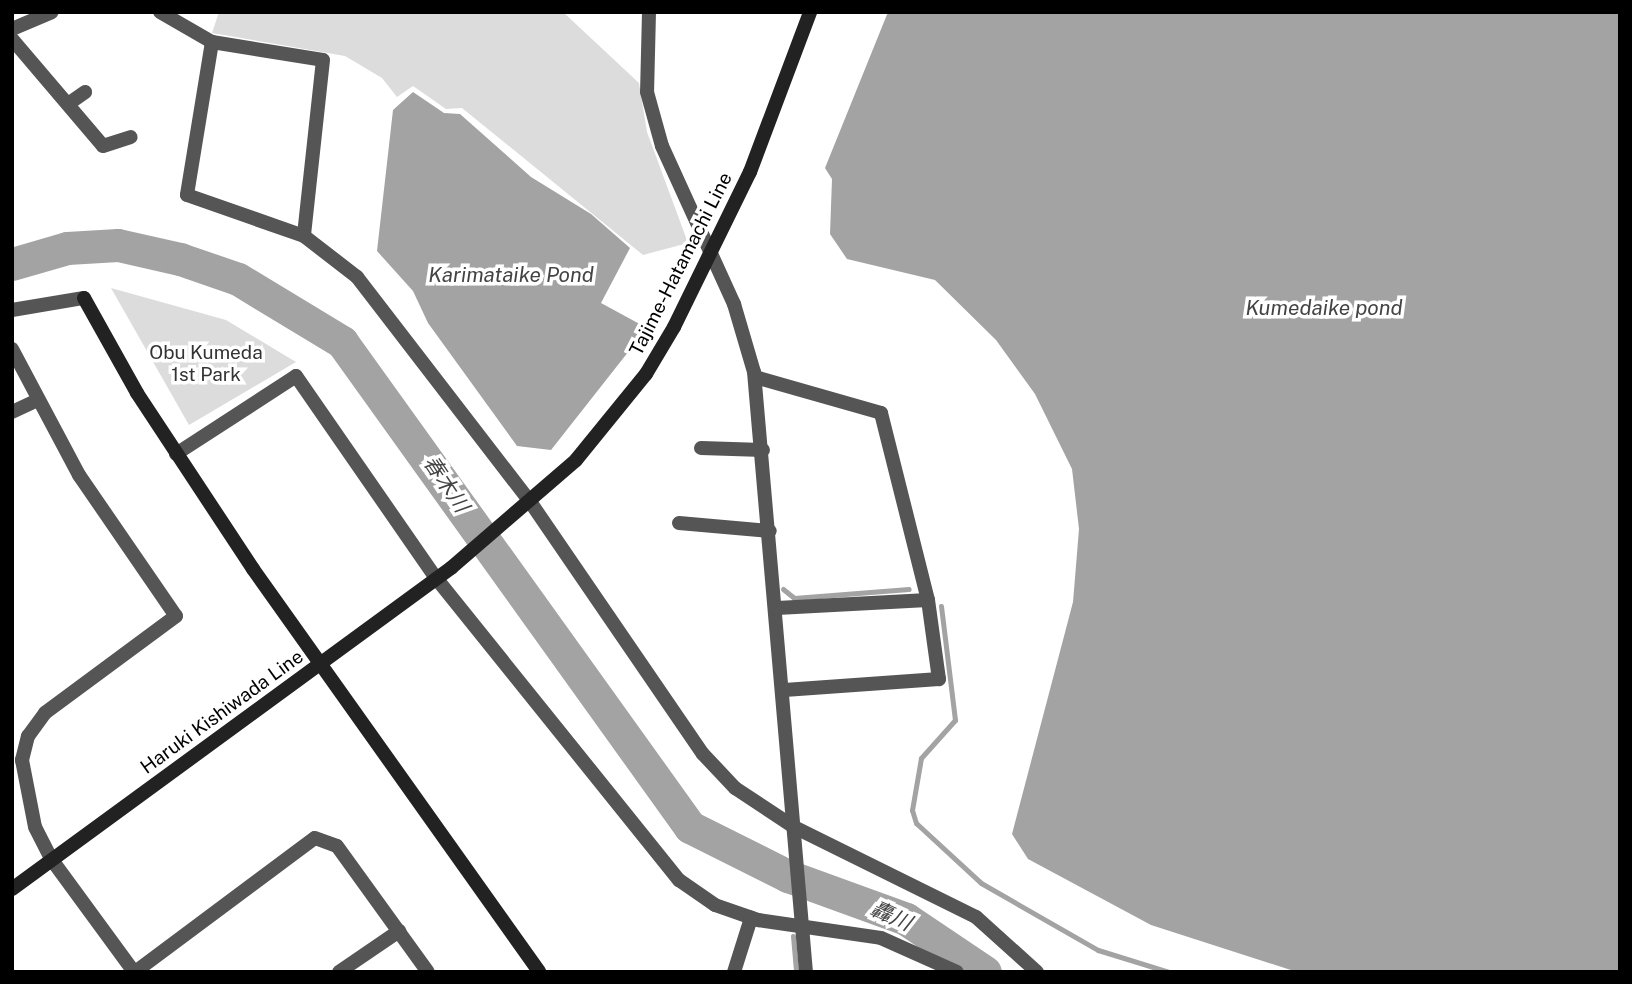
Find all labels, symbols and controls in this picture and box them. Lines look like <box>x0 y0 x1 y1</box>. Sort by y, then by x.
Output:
street label: Tajime-Hatamachi Line <box>625 169 737 359</box>
water label: Karimataike Pond <box>428 262 594 288</box>
water label: Kumedaike pond <box>1245 295 1403 321</box>
park label: Obu Kumeda 1st Park <box>149 342 263 386</box>
water label: 春木川 <box>418 451 474 517</box>
street label: Haruki Kishiwada Line <box>136 645 308 779</box>
water label: 轟川 <box>867 896 915 936</box>

